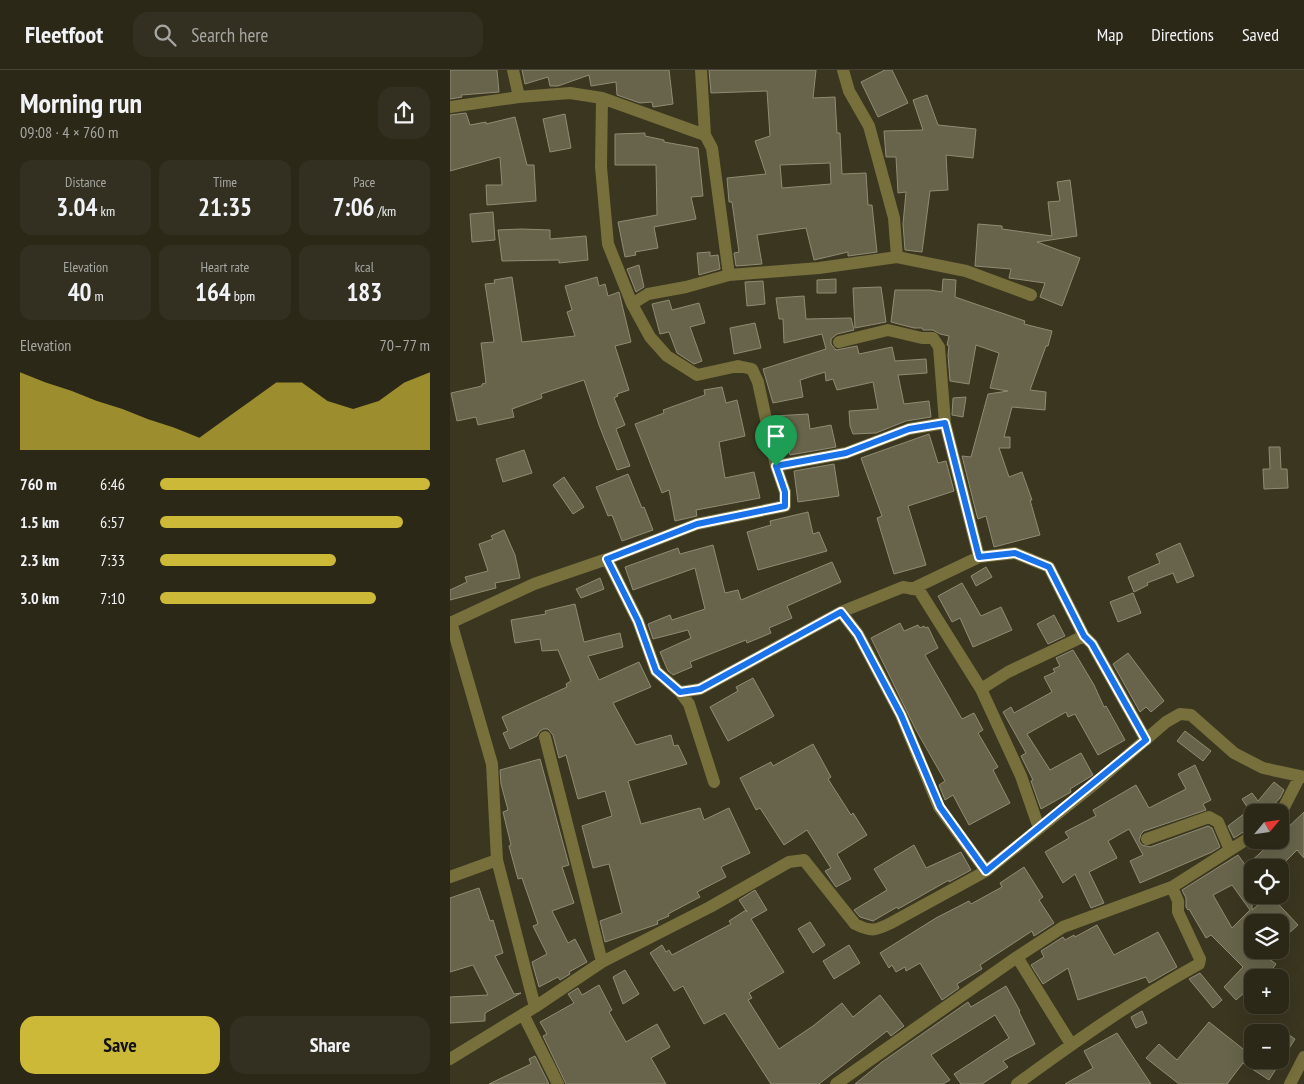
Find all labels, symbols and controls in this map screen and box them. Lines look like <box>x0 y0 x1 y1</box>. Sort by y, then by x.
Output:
search box <box>133 12 483 57</box>
text: Fleetfoot <box>25 19 103 50</box>
icon: search <box>151 21 179 49</box>
text: Search here <box>191 23 268 47</box>
text: Map <box>1097 23 1123 46</box>
text: Directions <box>1151 23 1214 46</box>
text: Saved <box>1242 23 1279 46</box>
text: Morning run <box>20 84 142 121</box>
button: share <box>378 87 430 139</box>
text: 09:08 · 4 × 760 m <box>20 122 118 142</box>
text: Distance <box>65 173 106 191</box>
text: Time <box>213 173 237 191</box>
text: Pace <box>353 173 375 191</box>
text: 3.04 <box>56 191 97 223</box>
text: 21:35 <box>198 191 252 223</box>
text: 7:06 <box>332 191 375 223</box>
text: km <box>97 202 115 220</box>
text: /km <box>375 202 396 220</box>
text: Elevation <box>63 258 108 276</box>
text: Heart rate <box>201 258 249 276</box>
text: kcal <box>355 258 374 276</box>
text: 40 <box>68 276 92 308</box>
text: 164 <box>195 276 231 308</box>
text: 183 <box>346 276 382 308</box>
text: m <box>92 287 104 305</box>
text: bpm <box>231 287 255 305</box>
text: Elevation <box>20 335 71 355</box>
text: 70–77 m <box>380 335 430 355</box>
pin <box>755 415 797 466</box>
icon: arrive <box>762 422 790 450</box>
text: 760 m <box>20 474 57 494</box>
text: 6:46 <box>100 474 125 494</box>
text: 1.5 km <box>20 512 59 532</box>
text: 6:57 <box>100 512 125 532</box>
text: 2.3 km <box>20 550 59 570</box>
text: 7:33 <box>100 550 125 570</box>
text: 3.0 km <box>20 588 59 608</box>
text: 7:10 <box>100 588 125 608</box>
north arrow <box>1244 804 1289 849</box>
map controls <box>1244 804 1289 1069</box>
button: locate <box>1244 859 1289 904</box>
button: layers <box>1244 914 1289 959</box>
button: + <box>1244 969 1289 1014</box>
button: Save <box>20 1016 220 1074</box>
button: Share <box>230 1016 430 1074</box>
button: − <box>1244 1024 1289 1069</box>

